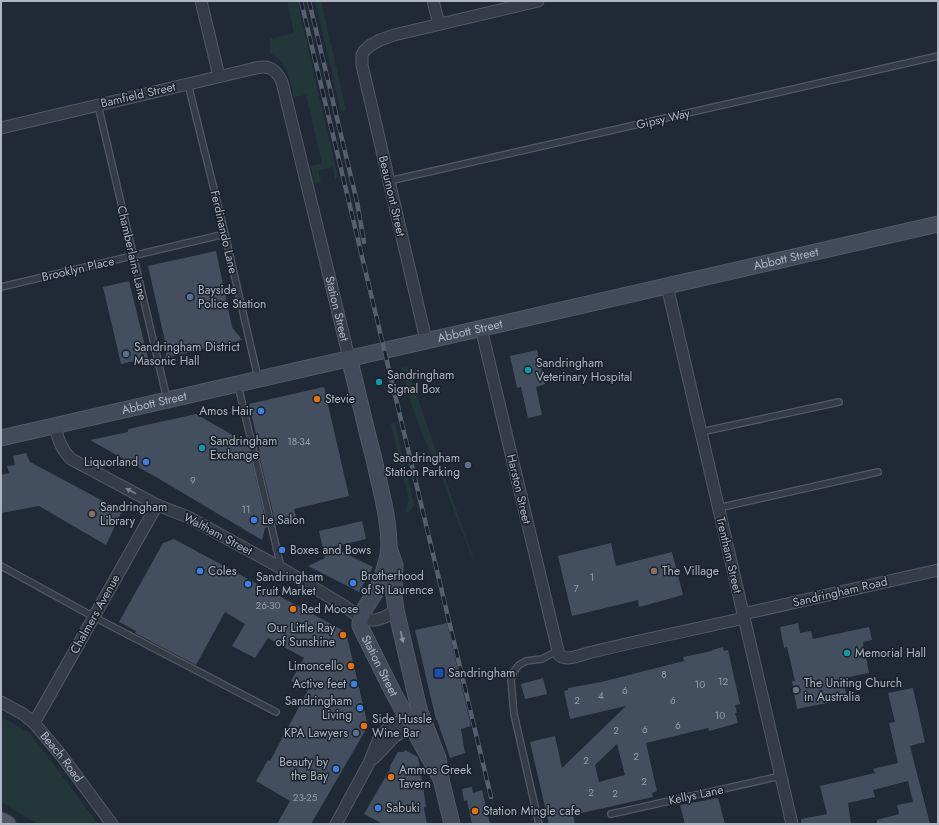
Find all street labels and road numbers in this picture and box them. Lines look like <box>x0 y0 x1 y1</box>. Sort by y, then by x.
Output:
street label: Bamfield Street <box>99 78 177 112</box>
street label: Gipsy Way <box>634 104 692 134</box>
street label: Beaumont Street <box>374 154 410 238</box>
street label: Ferdinando Lane <box>206 189 242 275</box>
street label: Chamberlains Lane <box>112 204 152 302</box>
street label: Abbott Street <box>752 243 820 275</box>
street label: Brooklyn Place <box>40 252 116 286</box>
street label: Station Street <box>320 274 354 343</box>
street label: Abbott Street <box>436 315 504 347</box>
street label: Abbott Street <box>120 387 188 419</box>
street label: Harston Street <box>502 452 536 526</box>
street label: Waltham Street <box>180 508 256 560</box>
street label: Trentham Street <box>712 515 747 595</box>
street label: Chalmers Avenue <box>66 571 124 657</box>
street label: Sandringham Road <box>791 572 889 612</box>
street label: Station Street <box>357 632 403 699</box>
street label: Beach Road <box>36 728 87 786</box>
street label: Kellys Lane <box>667 780 725 810</box>

